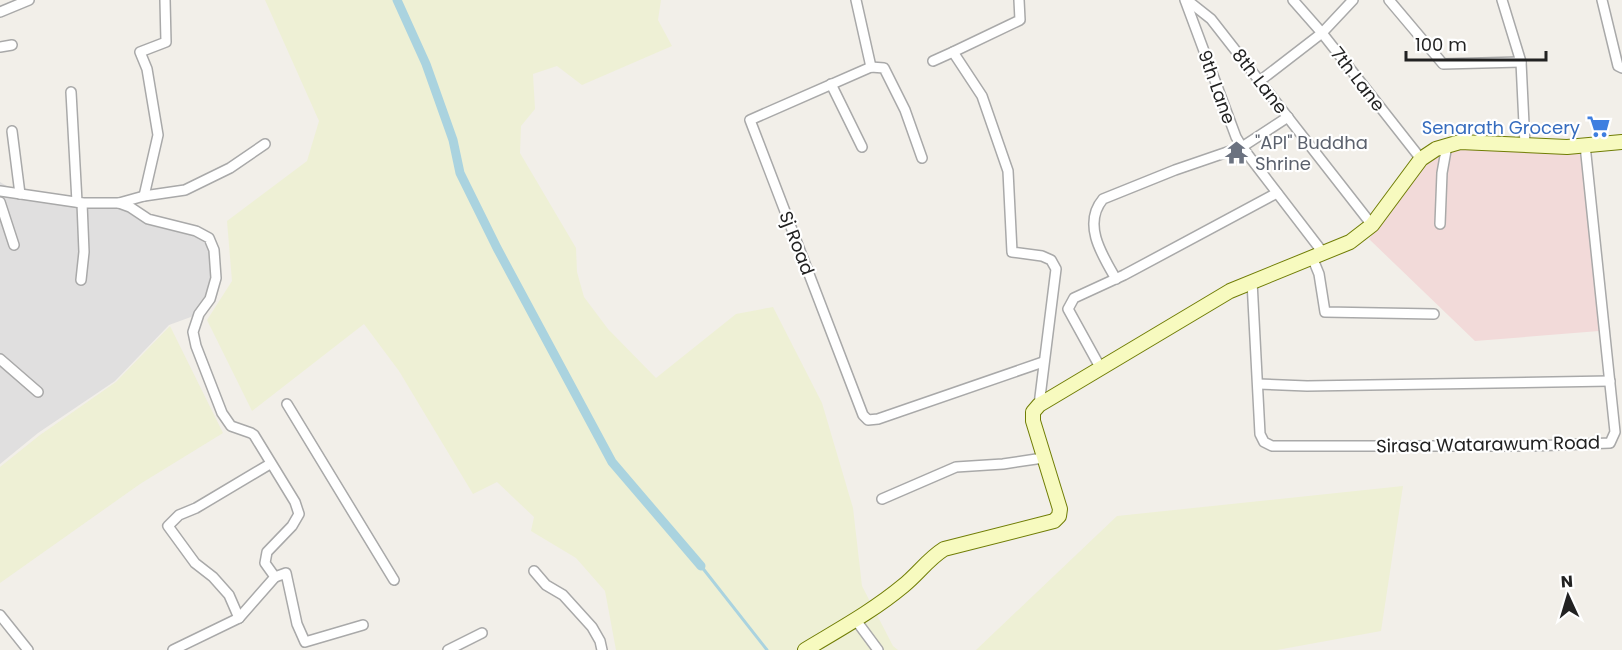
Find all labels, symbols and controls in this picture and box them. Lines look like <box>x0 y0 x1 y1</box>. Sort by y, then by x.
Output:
scale bar <box>1406 24 1546 62</box>
text: 100 m <box>1415 32 1467 57</box>
street label: 7th Lane <box>1325 42 1391 116</box>
street label: 8th Lane <box>1226 43 1294 119</box>
street label: 9th Lane <box>1192 47 1242 127</box>
supermarket icon: Senarath Grocery <box>1585 114 1611 140</box>
place label: Senarath Grocery <box>1422 115 1580 140</box>
place label: "API" Buddha Shrine <box>1255 130 1368 176</box>
temple icon: "API" Buddha Shrine <box>1224 139 1250 165</box>
street label: Sj Road <box>773 207 821 279</box>
street label: Sirasa Watarawum Road <box>1376 430 1600 458</box>
north arrow <box>1538 566 1598 626</box>
text: N <box>1560 570 1574 593</box>

